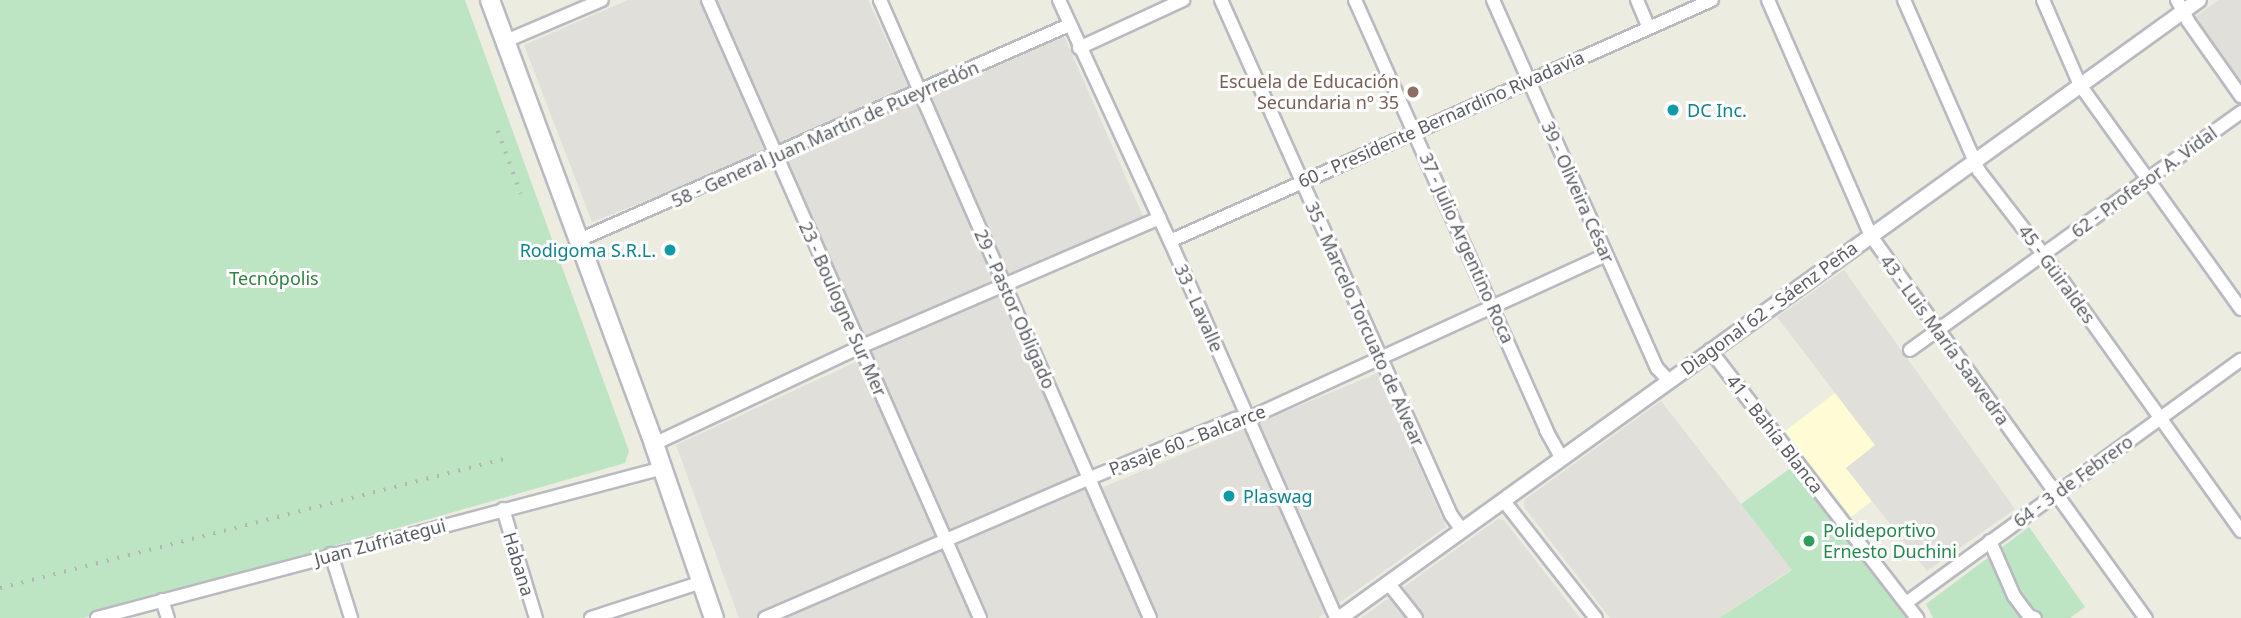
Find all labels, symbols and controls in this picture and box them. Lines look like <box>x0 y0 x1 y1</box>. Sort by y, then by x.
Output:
street label: 60 - Presidente Bernardino Rivadavia <box>1295 46 1587 192</box>
street label: 58 - General Juan Martín de Pueyrredón <box>668 56 982 212</box>
place label: Escuela de Educación Secundaria nº 35 <box>1219 71 1399 114</box>
marker: Escuela de Educación Secundaria nº 35 <box>1405 84 1421 100</box>
place label: DC Inc. <box>1687 99 1747 121</box>
marker: DC Inc. <box>1665 102 1681 118</box>
street label: 39 - Oliveira César <box>1537 118 1619 266</box>
street label: 62 - Profesor A. Vidal <box>2067 122 2221 242</box>
street label: 37 - Julio Argentino Roca <box>1415 149 1519 347</box>
street label: 35 - Marcelo Torcuato de Alvear <box>1301 198 1429 450</box>
street label: 23 - Boulogne Sur Mer <box>795 218 891 400</box>
street label: 45 - Güiraldes <box>2014 221 2100 327</box>
street label: 29 - Pastor Obligado <box>970 226 1060 392</box>
street label: Diagonal 62 - Sáenz Peña <box>1677 237 1861 379</box>
place label: Rodigoma S.R.L. <box>520 239 656 261</box>
marker: Rodigoma S.R.L. <box>662 242 678 258</box>
street label: 43 - Luis María Saavedra <box>1876 251 2014 429</box>
street label: 33 - Lavalle <box>1170 261 1228 355</box>
park label: Tecnópolis <box>229 267 319 289</box>
street label: 41 - Bahía Blanca <box>1722 370 1828 498</box>
street label: Pasaje 60 - Balcarce <box>1106 400 1268 480</box>
street label: 64 - 3 de Febrero <box>2009 430 2137 532</box>
place label: Plaswag <box>1243 485 1313 507</box>
marker: Plaswag <box>1221 488 1237 504</box>
street label: Juan Zufriategui <box>312 514 448 570</box>
place label: Polideportivo Ernesto Duchini <box>1823 520 1957 562</box>
street label: Habana <box>499 529 539 599</box>
marker: Polideportivo Ernesto Duchini <box>1801 533 1817 549</box>

